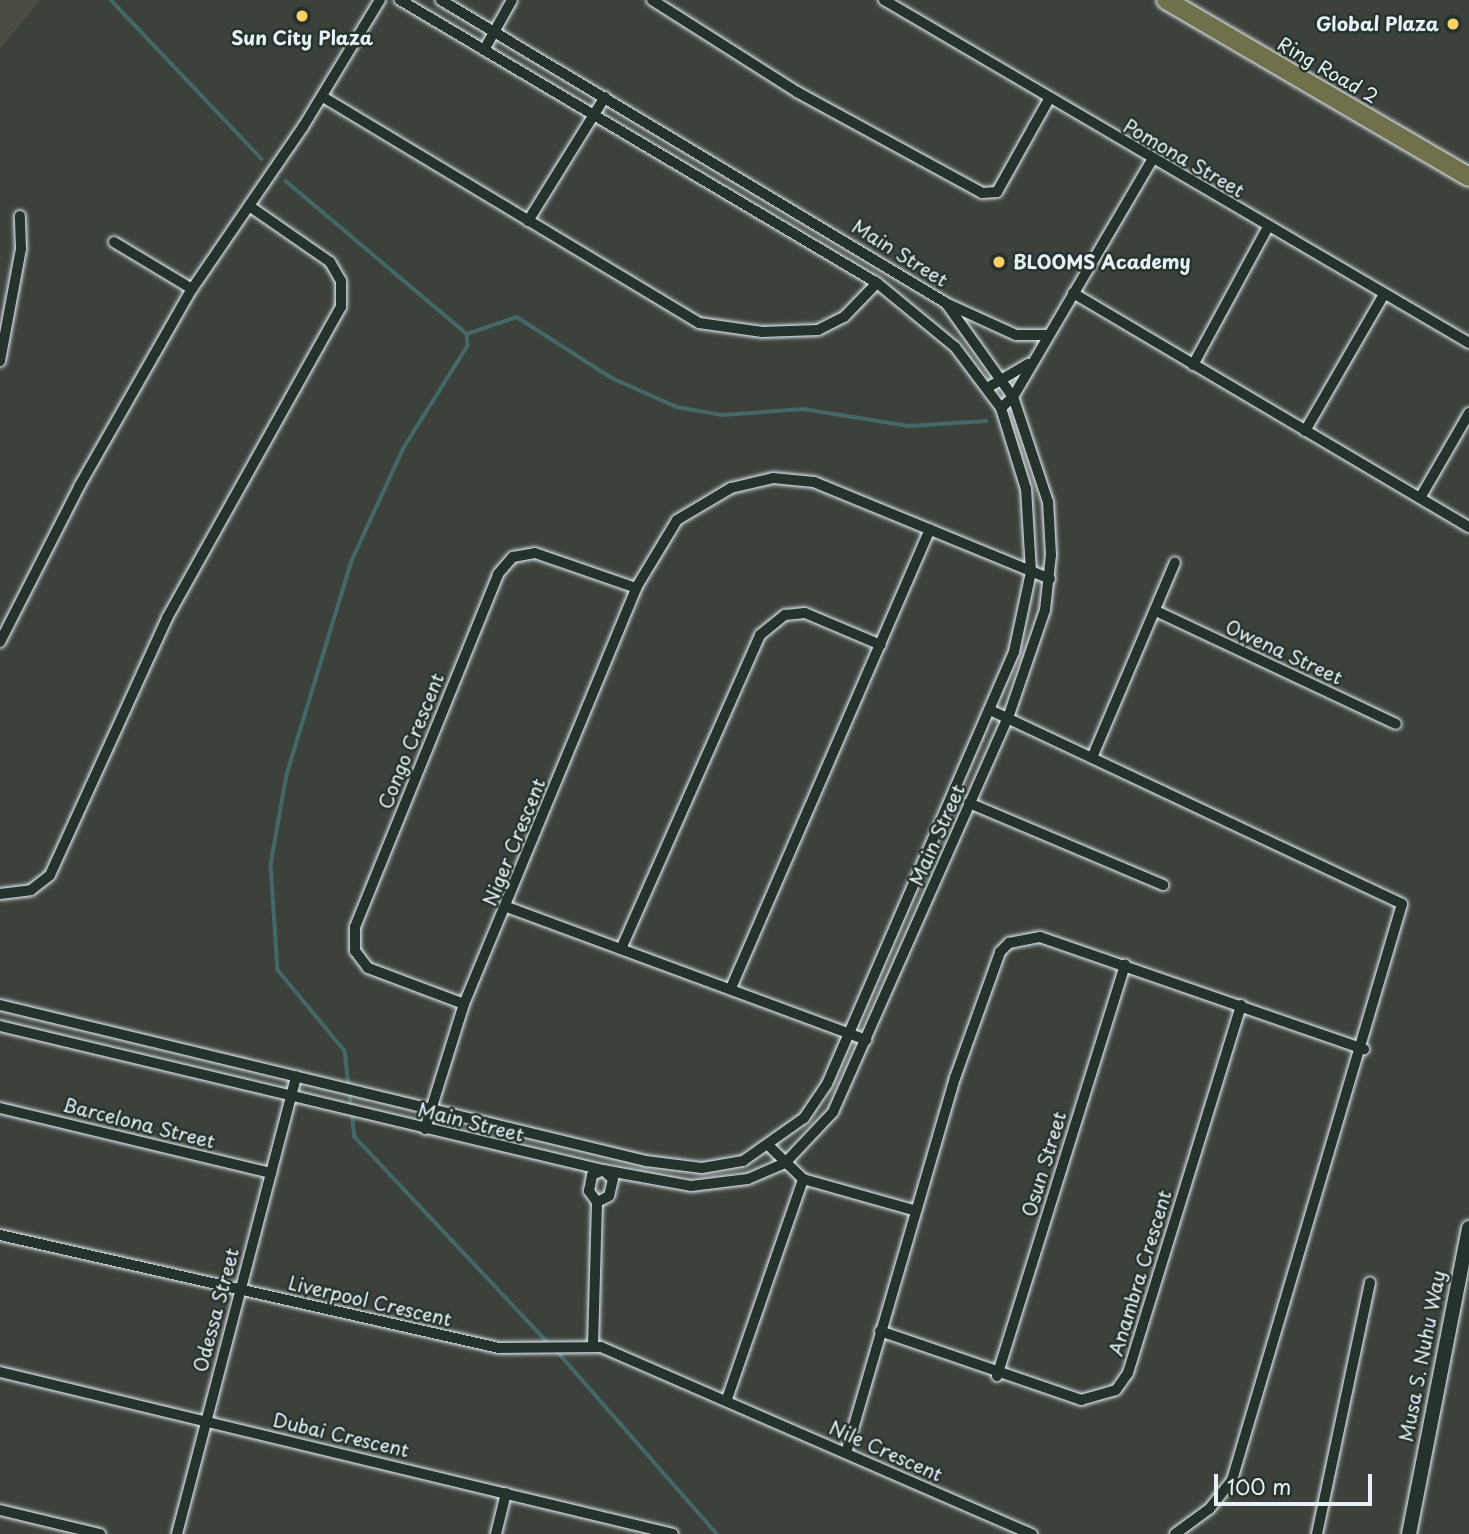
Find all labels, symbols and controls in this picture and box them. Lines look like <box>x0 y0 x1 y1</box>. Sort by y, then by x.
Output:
marker: Sun City Plaza <box>294 8 310 24</box>
place label: Global Plaza <box>1317 13 1439 35</box>
marker: Global Plaza <box>1445 16 1461 32</box>
place label: Sun City Plaza <box>231 27 373 49</box>
street label: Ring Road 2 <box>1274 32 1382 108</box>
street label: Pomona Street <box>1120 114 1248 202</box>
street label: Main Street <box>848 214 952 292</box>
place label: BLOOMS Academy <box>1013 251 1192 273</box>
marker: BLOOMS Academy <box>991 254 1007 270</box>
street label: Owena Street <box>1222 615 1346 689</box>
street label: Congo Crescent <box>373 670 449 812</box>
street label: Niger Crescent <box>478 775 550 909</box>
street label: Main Street <box>904 781 970 889</box>
street label: Barcelona Street <box>61 1093 217 1153</box>
street label: Main Street <box>415 1098 527 1146</box>
street label: Osun Street <box>1017 1109 1071 1219</box>
street label: Anambra Crescent <box>1104 1187 1176 1359</box>
street label: Odessa Street <box>188 1245 244 1375</box>
street label: Musa S. Nuhu Way <box>1394 1269 1450 1443</box>
street label: Liverpool Crescent <box>286 1271 454 1331</box>
street label: Dubai Crescent <box>270 1408 412 1462</box>
street label: Nile Crescent <box>825 1416 947 1486</box>
scale bar <box>1217 1460 1374 1504</box>
text: 100 m <box>1227 1470 1291 1502</box>

